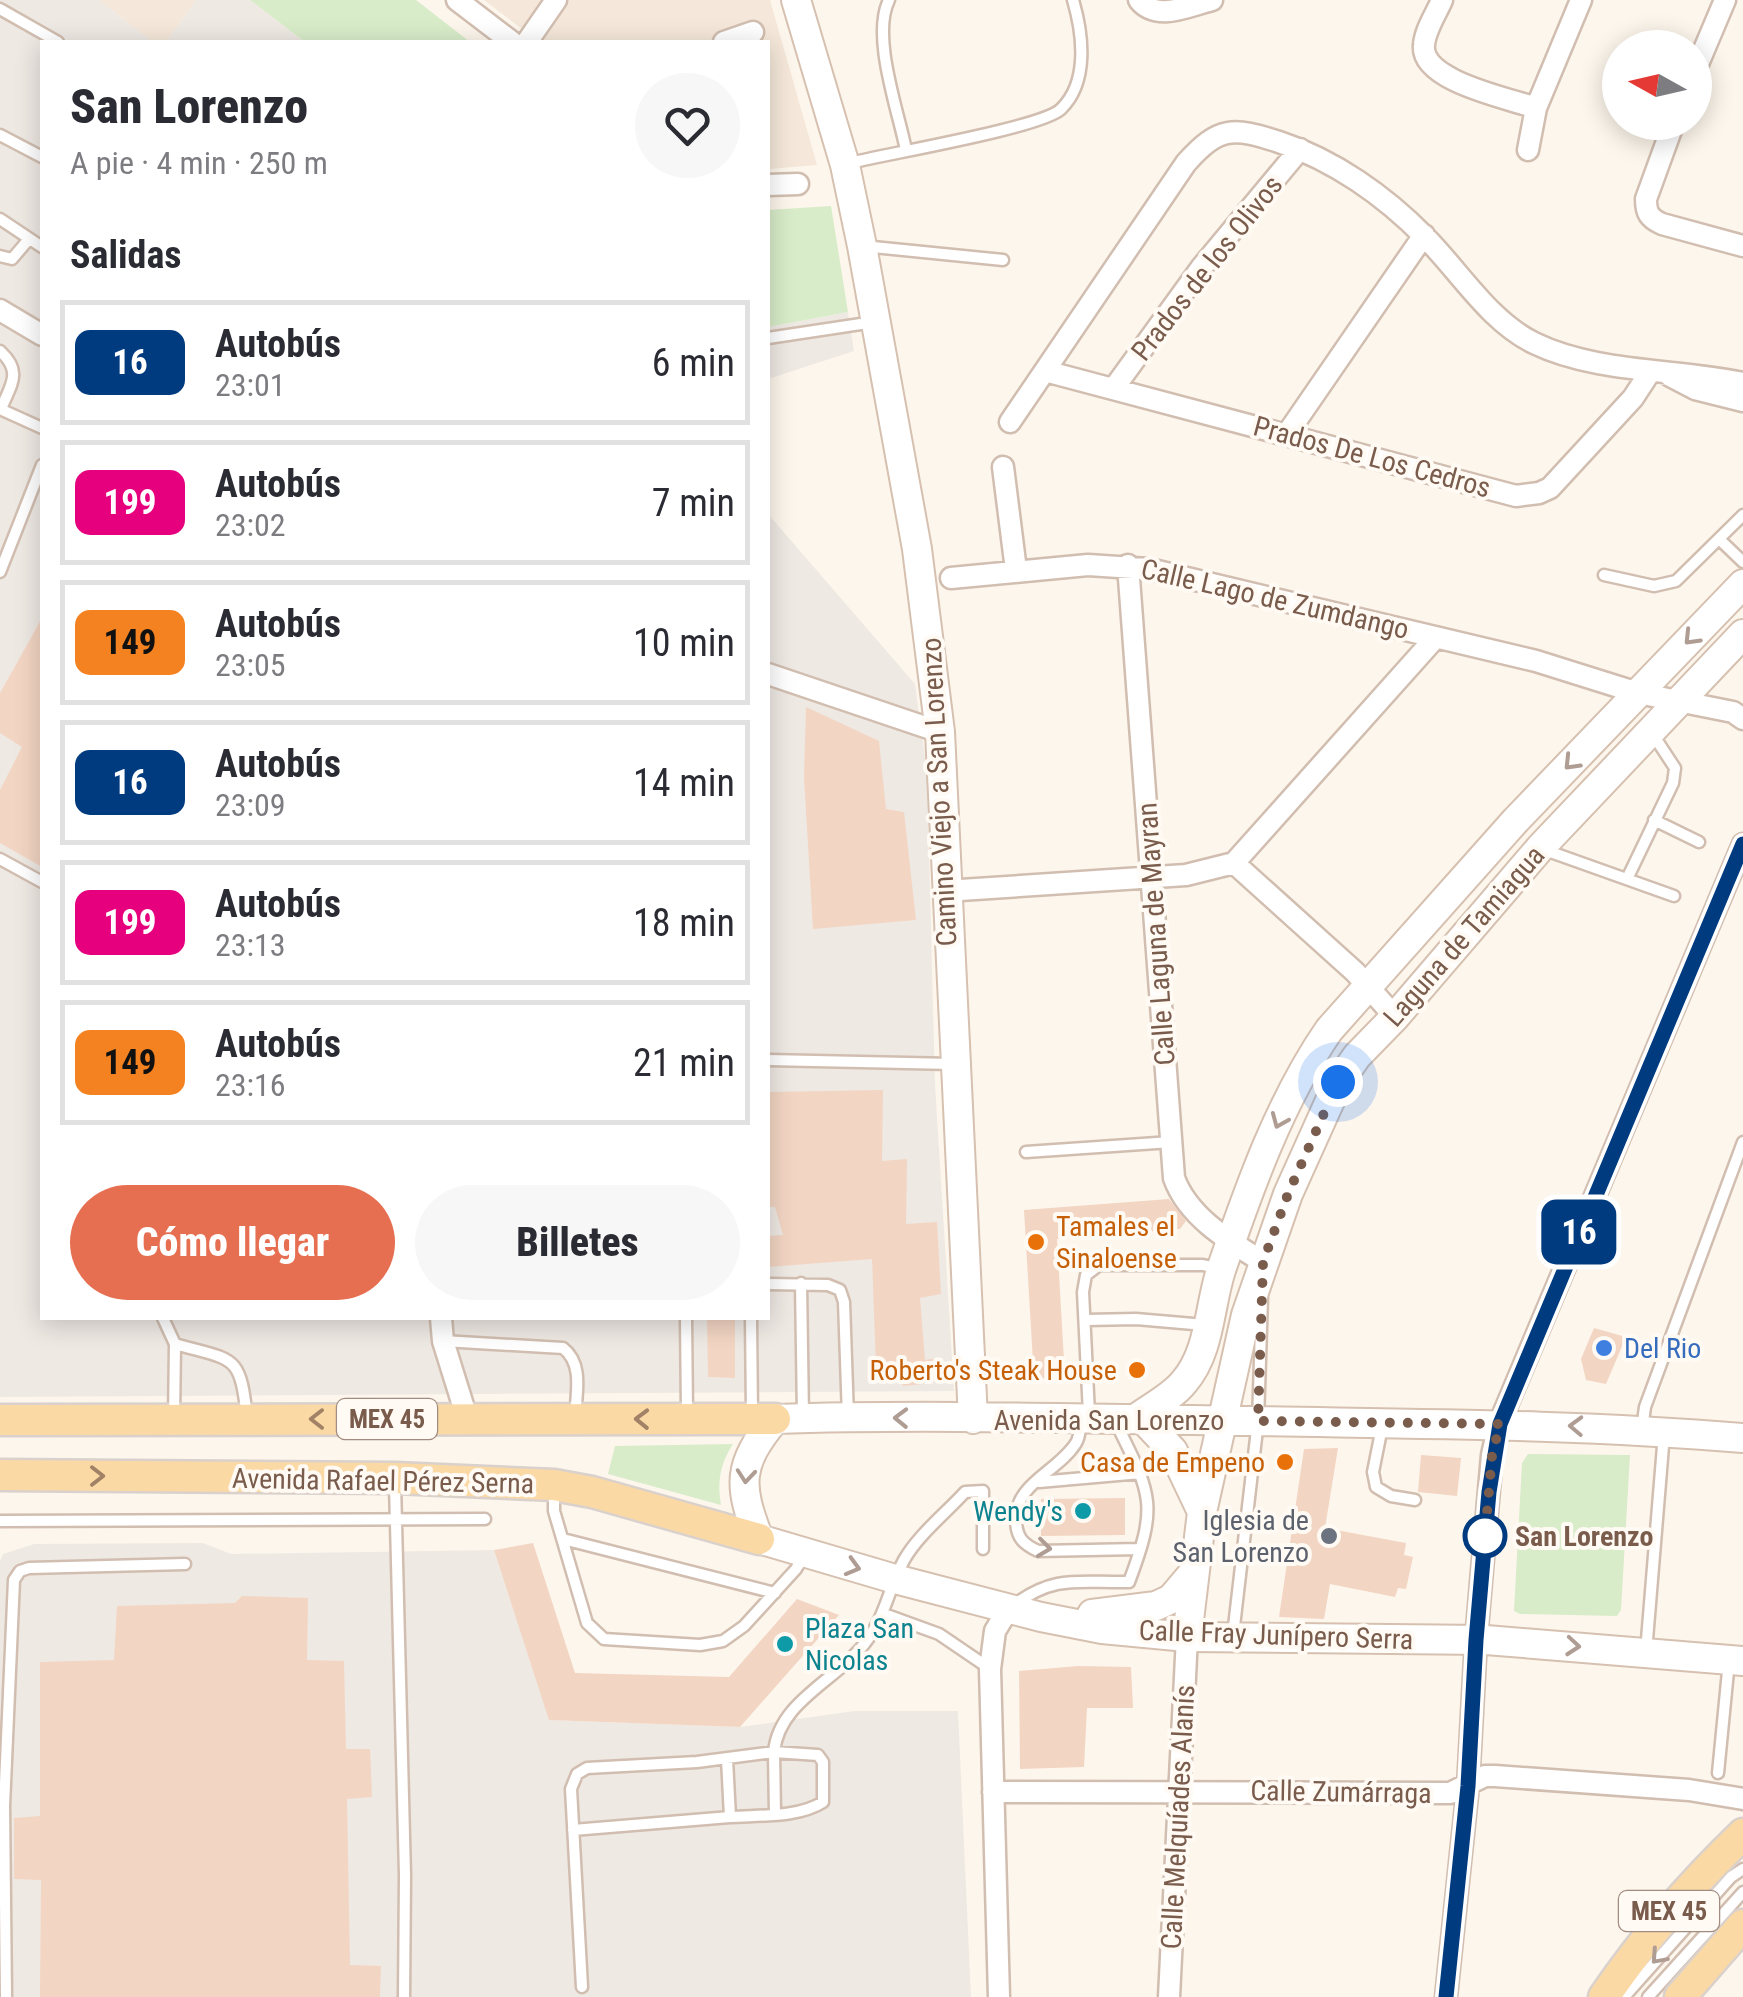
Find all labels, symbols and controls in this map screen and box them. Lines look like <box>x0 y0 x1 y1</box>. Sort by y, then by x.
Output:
north arrow <box>1602 30 1712 140</box>
map controls <box>1602 30 1712 140</box>
button: heart <box>635 73 740 178</box>
text: San Lorenzo <box>70 78 308 135</box>
text: A pie · 4 min · 250 m <box>70 144 328 182</box>
street label: Prados de los Olivos <box>1125 169 1289 367</box>
text: Salidas <box>70 233 182 277</box>
text: Autobús <box>215 322 341 366</box>
text: 6 min <box>652 341 735 385</box>
text: 16 <box>112 342 148 383</box>
text: 23:01 <box>215 366 286 404</box>
street label: Prados De Los Cedros <box>1250 409 1494 505</box>
text: Autobús <box>215 462 341 506</box>
text: 7 min <box>652 481 735 525</box>
text: 199 <box>103 482 157 523</box>
text: 23:02 <box>215 506 286 544</box>
street label: Calle Lago de Zumdango <box>1138 552 1412 646</box>
text: Autobús <box>215 602 341 646</box>
text: 10 min <box>633 621 735 665</box>
text: 149 <box>103 622 157 663</box>
one-way arrow <box>1685 627 1703 645</box>
street label: Camino Viejo a San Lorenzo <box>914 637 964 947</box>
text: 23:05 <box>215 646 286 684</box>
text: Autobús <box>215 742 341 786</box>
one-way arrow <box>1565 751 1583 770</box>
text: 14 min <box>633 761 735 805</box>
text: 16 <box>112 762 148 803</box>
text: 23:09 <box>215 786 286 824</box>
street label: Calle Laguna de Mayran <box>1130 801 1182 1067</box>
street label: Laguna de Tamiagua <box>1377 839 1551 1033</box>
text: Autobús <box>215 882 341 926</box>
text: 18 min <box>633 901 735 945</box>
text: 199 <box>103 902 157 943</box>
text: 23:13 <box>215 926 286 964</box>
text: Autobús <box>215 1022 341 1066</box>
text: 21 min <box>633 1041 735 1085</box>
text: 149 <box>103 1042 157 1083</box>
your location <box>1313 1057 1363 1107</box>
text: 23:16 <box>215 1066 286 1104</box>
one-way arrow <box>1271 1111 1291 1129</box>
button: Cómo llegar <box>70 1185 395 1300</box>
button: Billetes <box>415 1185 740 1300</box>
line badge: 16 <box>1534 1200 1624 1264</box>
place label: Tamales el Sinaloense <box>1056 1210 1177 1275</box>
text: 16 <box>1561 1212 1597 1253</box>
marker: Tamales el Sinaloense <box>1025 1231 1047 1253</box>
place label: Del Rio <box>1624 1332 1701 1365</box>
marker: Del Rio <box>1593 1337 1615 1359</box>
place label: Roberto's Steak House <box>869 1354 1117 1387</box>
marker: Roberto's Steak House <box>1126 1359 1148 1381</box>
road number: MEX 45 <box>337 1399 437 1439</box>
street label: Avenida San Lorenzo <box>994 1404 1224 1437</box>
one-way arrow <box>893 1407 908 1429</box>
one-way arrow <box>309 1408 324 1430</box>
one-way arrow <box>634 1408 650 1430</box>
one-way arrow <box>1567 1416 1583 1437</box>
place label: Casa de Empeno <box>1080 1446 1265 1479</box>
marker: Casa de Empeno <box>1274 1451 1296 1473</box>
street label: Avenida Rafael Pérez Serna <box>232 1462 534 1500</box>
one-way arrow <box>90 1465 106 1487</box>
one-way arrow <box>735 1468 757 1484</box>
place label: Wendy's <box>973 1495 1063 1528</box>
marker: Wendy's <box>1072 1500 1094 1522</box>
place label: Iglesia de San Lorenzo <box>1173 1504 1309 1569</box>
marker: San Lorenzo <box>1464 1515 1506 1557</box>
place label: San Lorenzo <box>1515 1520 1653 1553</box>
marker: Iglesia de San Lorenzo <box>1318 1525 1340 1547</box>
one-way arrow <box>1036 1537 1052 1558</box>
one-way arrow <box>843 1555 861 1576</box>
place label: Plaza San Nicolas <box>805 1612 914 1677</box>
street label: Calle Fray Junípero Serra <box>1138 1614 1414 1656</box>
marker: Plaza San Nicolas <box>774 1633 796 1655</box>
one-way arrow <box>1565 1635 1581 1657</box>
street label: Calle Melquíades Alanís <box>1155 1684 1201 1950</box>
street label: Calle Zumárraga <box>1250 1774 1432 1810</box>
road number: MEX 45 <box>1619 1891 1719 1931</box>
one-way arrow <box>1652 1945 1670 1964</box>

